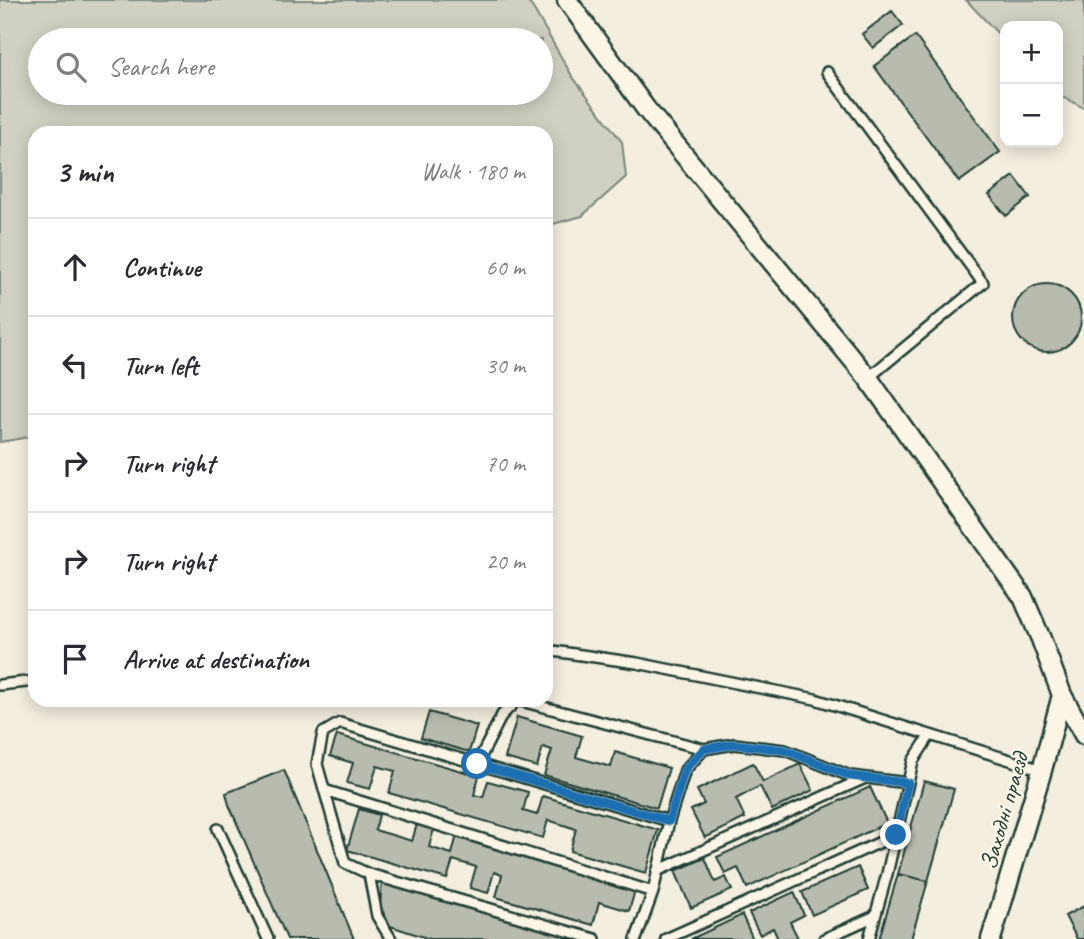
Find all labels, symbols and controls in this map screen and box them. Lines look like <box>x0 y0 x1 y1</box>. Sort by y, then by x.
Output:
map controls <box>1000 21 1063 147</box>
button: + <box>1000 21 1063 84</box>
search box <box>28 28 553 105</box>
icon: search <box>52 48 90 86</box>
text: Search here <box>108 50 214 83</box>
button: − <box>1000 84 1063 147</box>
text: 3 min <box>56 153 113 191</box>
text: Walk · 180 m <box>421 157 525 186</box>
icon: ahead <box>56 248 94 286</box>
text: Continue <box>123 251 201 284</box>
text: 60 m <box>486 253 525 282</box>
icon: left <box>56 346 94 384</box>
text: Turn left <box>123 349 198 382</box>
text: 30 m <box>486 351 525 380</box>
icon: right <box>56 444 94 482</box>
text: Turn right <box>123 447 214 480</box>
text: 70 m <box>486 449 525 478</box>
icon: right <box>56 542 94 580</box>
text: Turn right <box>123 545 214 578</box>
text: 20 m <box>486 547 525 576</box>
icon: arrive <box>56 640 94 678</box>
text: Arrive at destination <box>123 643 309 676</box>
street label: Заходні праезд <box>973 747 1036 873</box>
route start <box>461 748 492 779</box>
route end <box>880 819 911 850</box>

